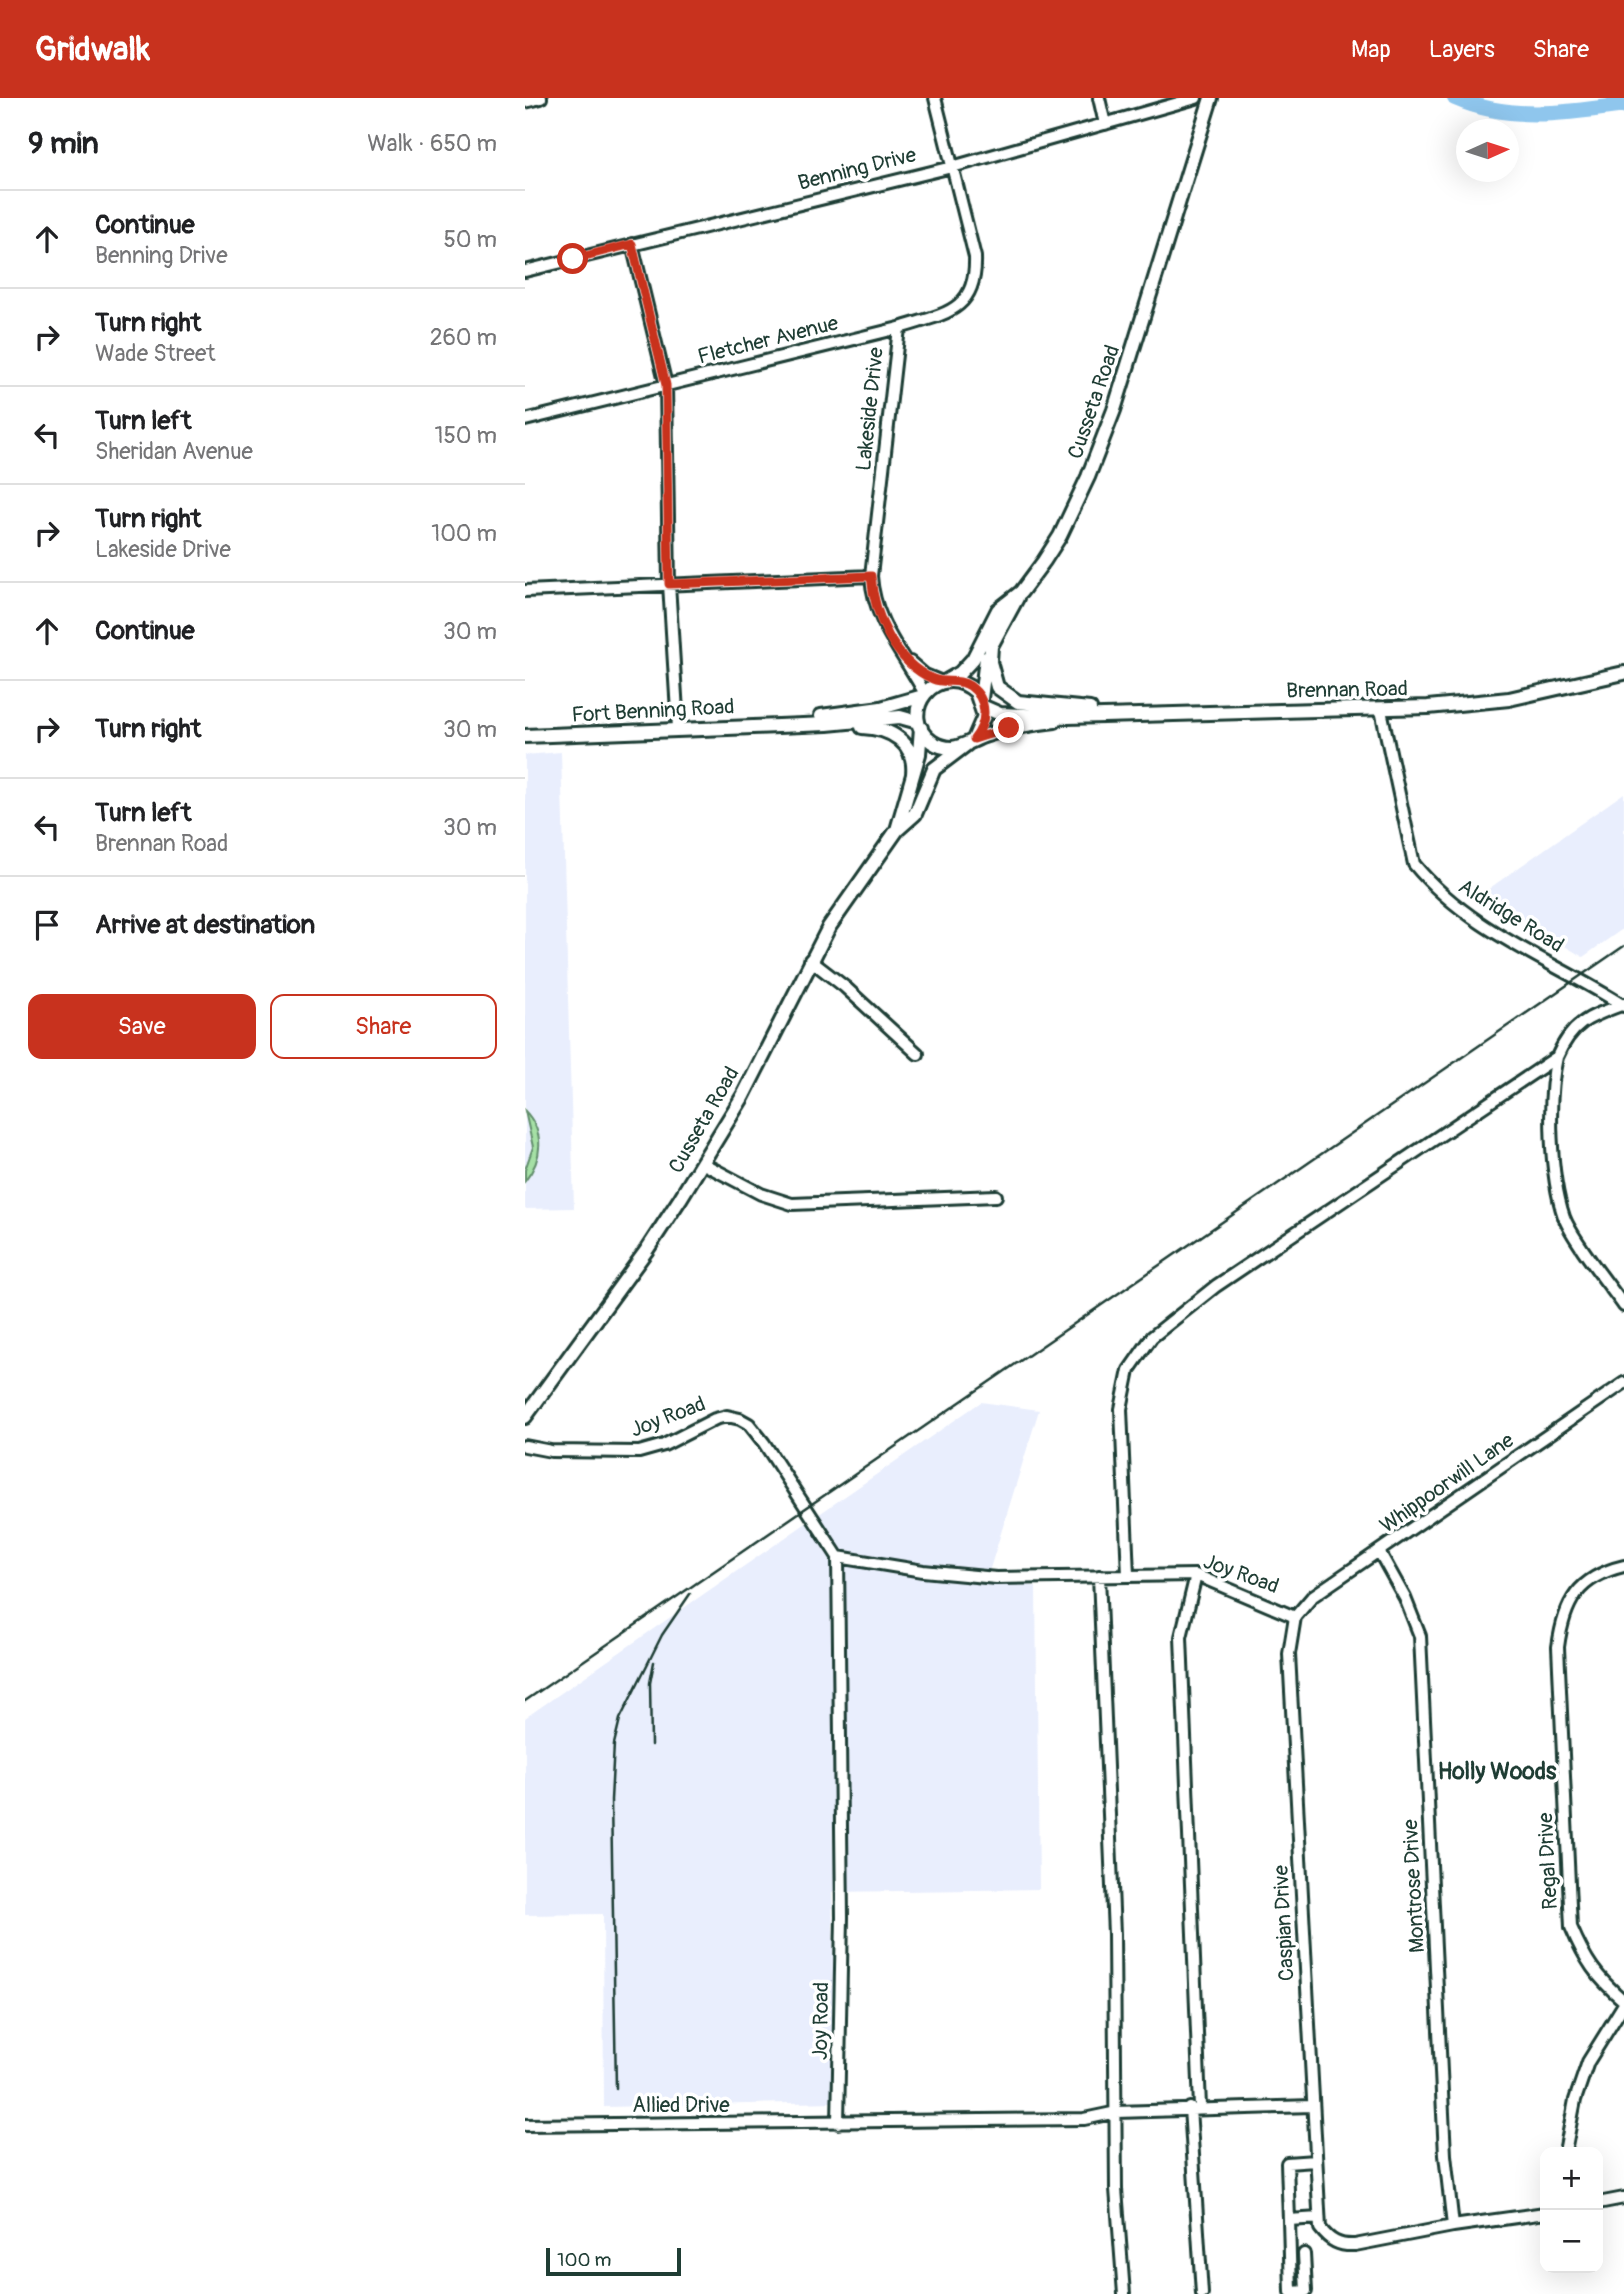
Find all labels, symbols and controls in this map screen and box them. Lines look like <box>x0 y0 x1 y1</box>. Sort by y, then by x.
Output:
text: Gridwalk <box>35 29 150 70</box>
text: Map <box>1351 35 1391 64</box>
text: Layers <box>1429 35 1495 64</box>
text: Share <box>1533 35 1589 64</box>
north arrow <box>1456 119 1519 182</box>
text: 9 min <box>28 125 99 162</box>
text: Walk · 650 m <box>367 129 497 158</box>
street label: Benning Drive <box>795 141 920 197</box>
text: Continue <box>95 209 195 241</box>
icon: ahead <box>28 220 66 258</box>
text: 50 m <box>443 225 497 254</box>
text: Benning Drive <box>95 241 227 270</box>
route start <box>557 243 588 274</box>
text: Turn right <box>95 307 201 339</box>
street label: Fletcher Avenue <box>695 309 842 371</box>
icon: right <box>28 318 66 356</box>
text: 260 m <box>430 323 497 352</box>
text: Wade Street <box>95 339 216 368</box>
street label: Cusseta Road <box>1062 341 1126 463</box>
street label: Lakeside Drive <box>850 345 890 472</box>
text: Turn left <box>95 405 191 437</box>
icon: left <box>28 416 66 454</box>
text: 150 m <box>434 421 497 450</box>
text: Sheridan Avenue <box>95 437 253 466</box>
text: Turn right <box>95 503 201 535</box>
icon: right <box>28 514 66 552</box>
text: 100 m <box>431 519 497 548</box>
text: Lakeside Drive <box>95 535 231 564</box>
icon: ahead <box>28 612 66 650</box>
text: Continue <box>95 615 195 647</box>
text: 30 m <box>443 617 497 646</box>
street label: Brennan Road <box>1286 675 1408 705</box>
street label: Fort Benning Road <box>571 693 735 729</box>
icon: right <box>28 710 66 748</box>
route end <box>993 712 1024 743</box>
text: Turn right <box>95 713 201 745</box>
text: 30 m <box>443 715 497 744</box>
text: Turn left <box>95 797 191 829</box>
icon: left <box>28 808 66 846</box>
text: 30 m <box>443 813 497 842</box>
text: Brennan Road <box>95 829 228 858</box>
street label: Aldridge Road <box>1453 873 1569 959</box>
icon: arrive <box>28 906 66 944</box>
text: Arrive at destination <box>95 909 315 941</box>
button: Save <box>28 994 256 1059</box>
button: Share <box>270 994 497 1059</box>
street label: Cusseta Road <box>663 1062 745 1178</box>
street label: Joy Road <box>627 1390 709 1444</box>
street label: Whippoorwill Lane <box>1375 1426 1520 1539</box>
street label: Joy Road <box>1200 1548 1282 1600</box>
district label: Holly Woods <box>1438 1757 1557 1786</box>
street label: Regal Drive <box>1532 1811 1564 1910</box>
street label: Montrose Drive <box>1397 1818 1431 1954</box>
street label: Caspian Drive <box>1267 1864 1301 1982</box>
street label: Joy Road <box>807 1982 835 2060</box>
street label: Allied Drive <box>632 2092 730 2119</box>
map controls <box>1540 2147 1603 2273</box>
button: + <box>1540 2147 1603 2210</box>
button: − <box>1540 2210 1603 2273</box>
scale bar <box>546 2245 681 2277</box>
text: 100 m <box>557 2248 611 2272</box>

